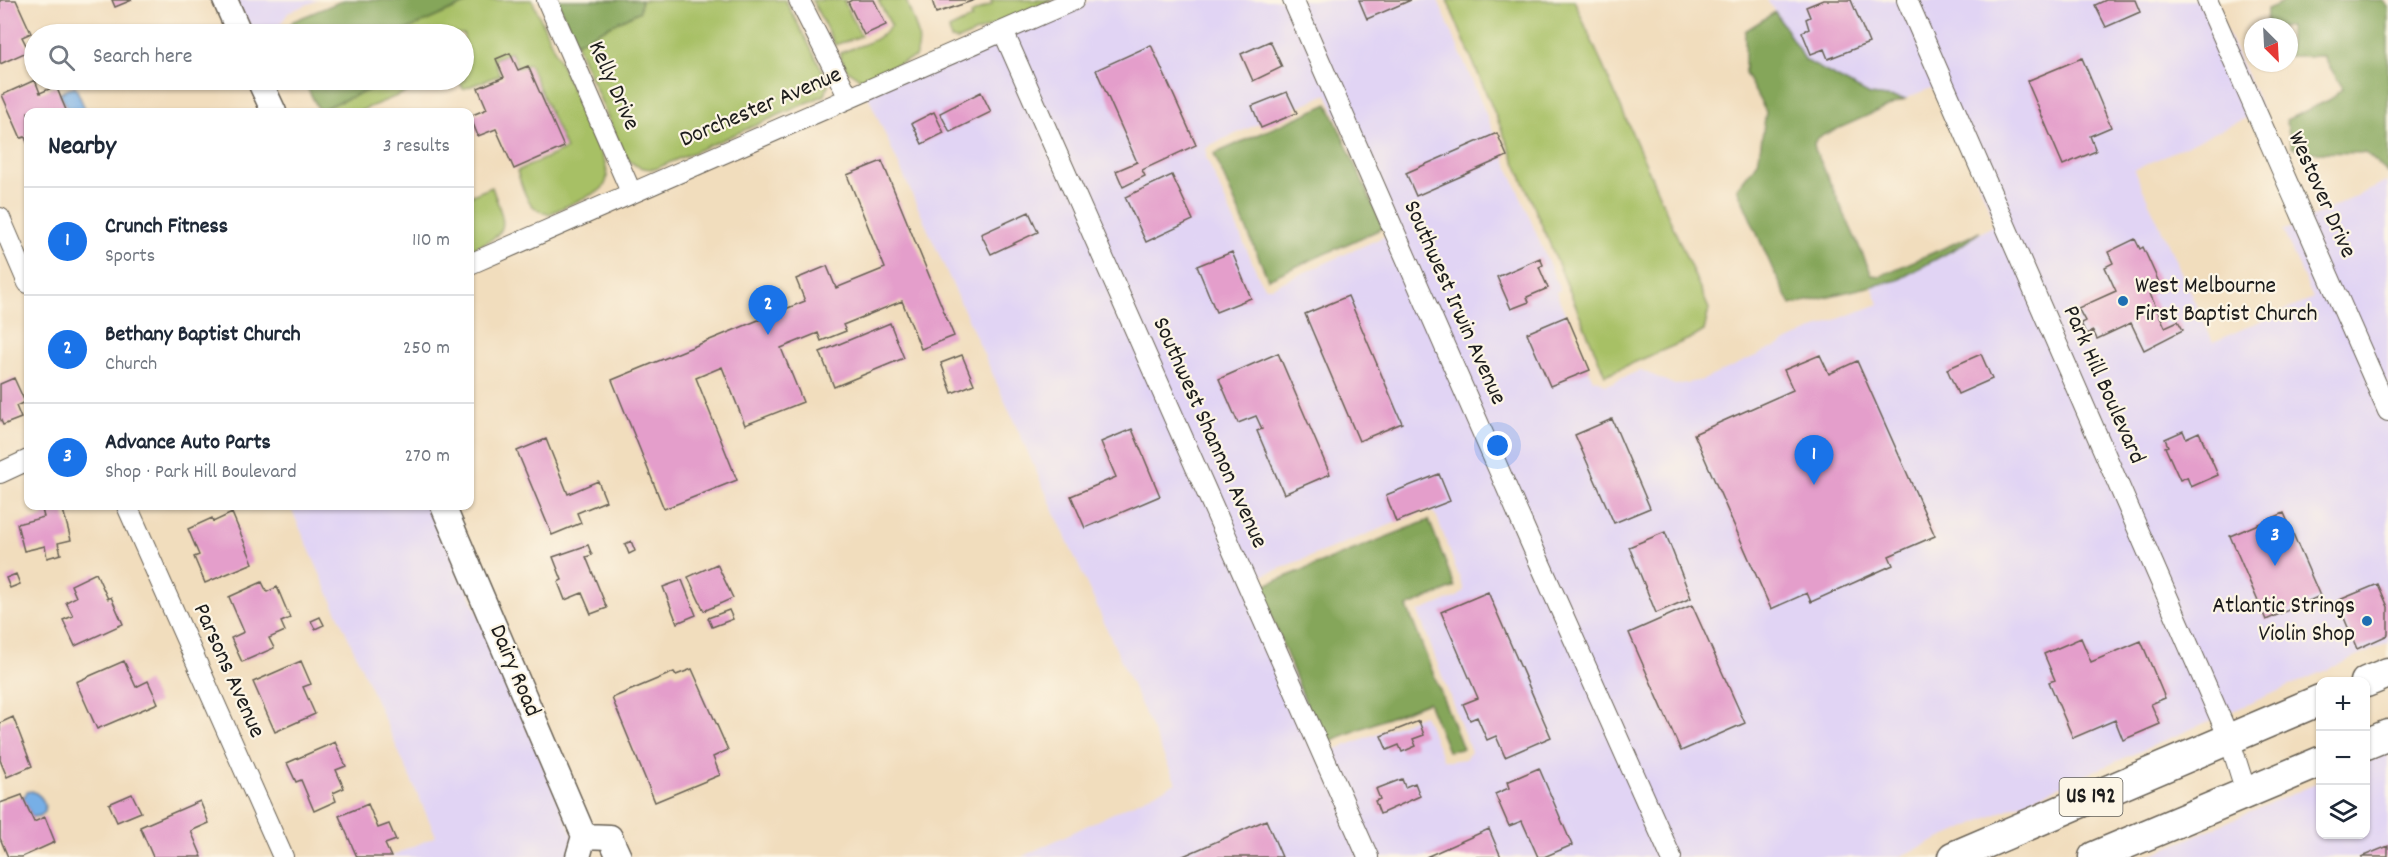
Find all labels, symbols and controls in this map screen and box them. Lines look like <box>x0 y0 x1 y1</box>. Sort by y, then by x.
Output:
north arrow <box>2244 18 2298 72</box>
search box <box>24 24 474 90</box>
street label: Kelly Drive <box>578 36 648 136</box>
icon: search <box>45 41 78 74</box>
text: Search here <box>93 42 192 73</box>
street label: Dorchester Avenue <box>675 59 847 157</box>
street label: Westover Drive <box>2278 126 2364 264</box>
text: Nearby <box>48 129 116 166</box>
text: 3 results <box>383 133 450 161</box>
street label: Southwest Irwin Avenue <box>1394 195 1514 411</box>
text: Crunch Fitness <box>105 212 228 243</box>
text: 1 <box>65 227 70 255</box>
text: 110 m <box>412 227 450 255</box>
text: Sports <box>105 243 155 271</box>
place label: West Melbourne First Baptist Church <box>2135 270 2318 332</box>
pin: 2 <box>748 286 788 335</box>
marker: West Melbourne First Baptist Church <box>2116 294 2130 308</box>
street label: Park Hill Boulevard <box>2053 300 2153 470</box>
street label: Southwest Shannon Avenue <box>1143 312 1275 554</box>
text: Bethany Baptist Church <box>105 320 301 351</box>
text: 2 <box>63 335 72 363</box>
text: 250 m <box>403 335 450 363</box>
text: Church <box>105 351 157 379</box>
text: Advance Auto Parts <box>105 428 271 459</box>
your location <box>1483 431 1512 460</box>
pin: 1 <box>1794 436 1834 485</box>
text: 3 <box>63 443 72 471</box>
text: 270 m <box>404 443 450 471</box>
text: Shop · Park Hill Boulevard <box>105 459 297 487</box>
pin: 3 <box>2256 516 2294 566</box>
place label: Atlantic Strings Violin Shop <box>2212 590 2355 652</box>
street label: Parsons Avenue <box>183 598 273 744</box>
marker: Atlantic Strings Violin Shop <box>2360 614 2374 628</box>
street label: Dairy Road <box>479 620 549 722</box>
map controls <box>2316 677 2370 839</box>
button: + <box>2316 677 2370 731</box>
button: − <box>2316 731 2370 785</box>
road number: US 192 <box>2060 778 2122 816</box>
button: layers <box>2316 785 2370 839</box>

